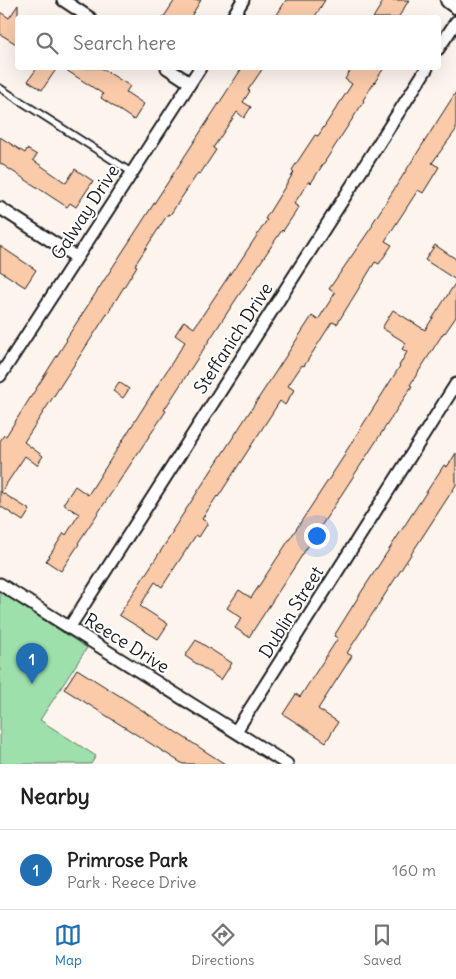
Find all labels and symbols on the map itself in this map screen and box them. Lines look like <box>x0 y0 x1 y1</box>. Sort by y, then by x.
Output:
street label: Galway Drive <box>46 160 124 264</box>
street label: Steffanich Drive <box>189 278 277 398</box>
your location <box>304 523 330 549</box>
street label: Dublin Street <box>254 562 328 662</box>
street label: Reece Drive <box>80 608 174 678</box>
pin: 1 <box>16 643 48 684</box>

